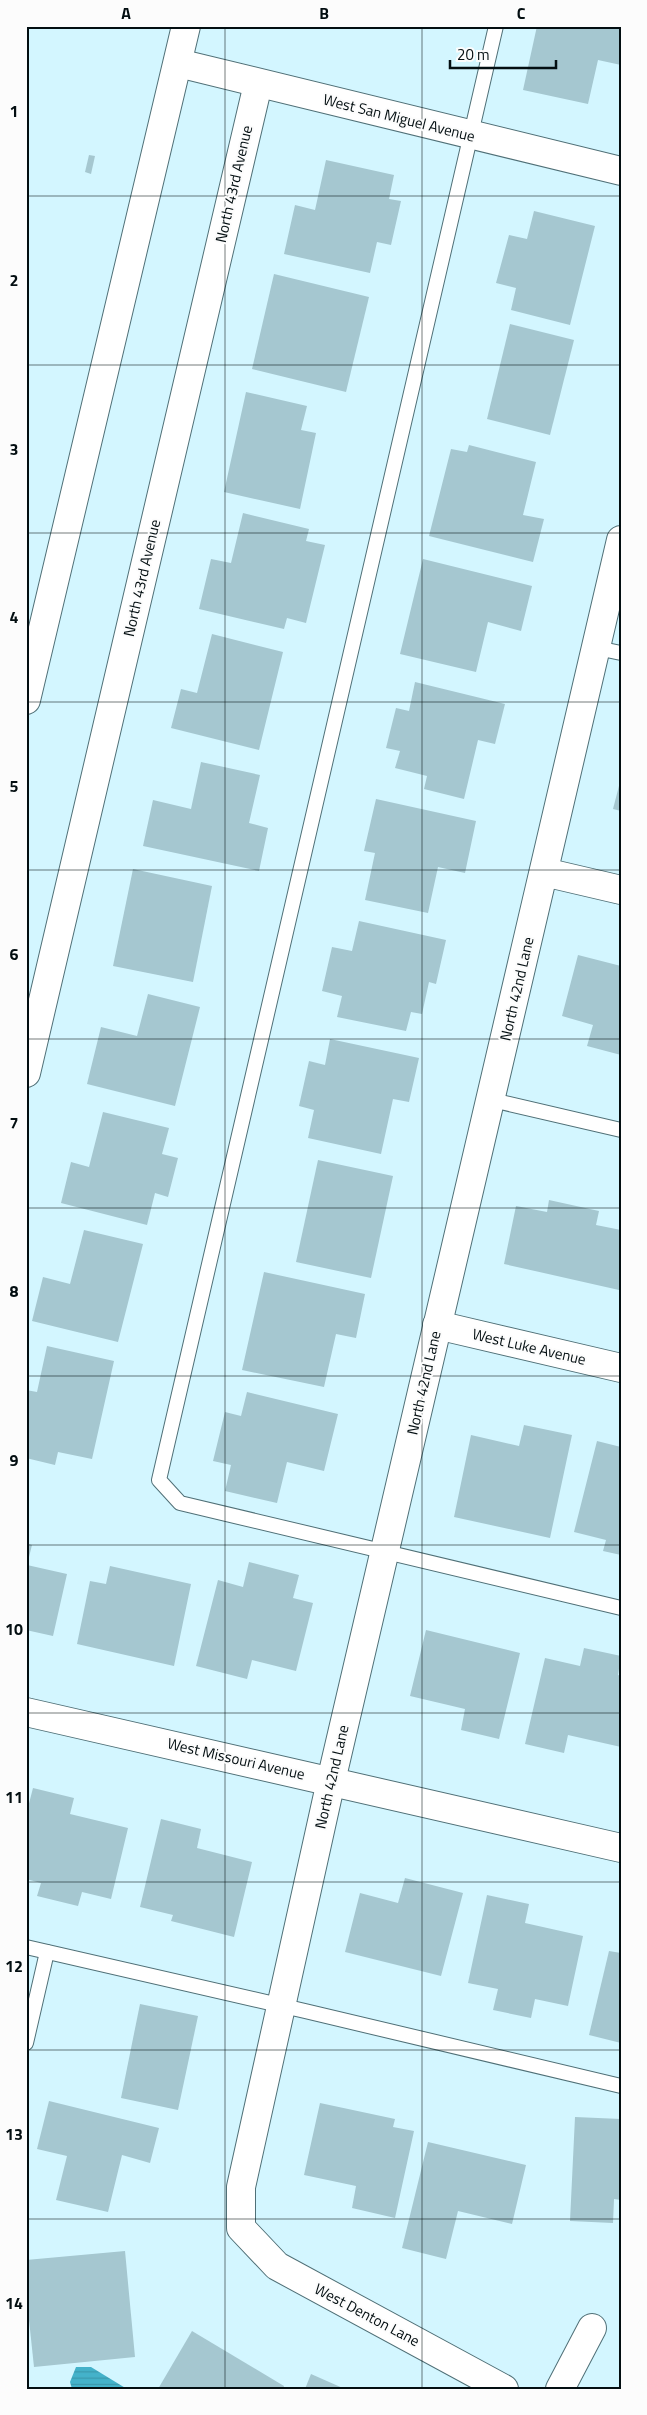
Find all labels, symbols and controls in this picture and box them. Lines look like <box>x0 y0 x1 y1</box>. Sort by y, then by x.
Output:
text: A <box>121 1 131 25</box>
text: B <box>319 1 329 25</box>
text: C <box>517 1 526 25</box>
scale bar <box>450 38 556 70</box>
text: 20 m <box>457 43 490 66</box>
street label: West San Miguel Avenue <box>321 87 478 148</box>
text: 1 <box>10 99 18 123</box>
street label: North 43rd Avenue <box>209 123 258 245</box>
text: 2 <box>10 268 18 292</box>
text: 3 <box>10 437 18 461</box>
street label: North 43rd Avenue <box>117 517 166 639</box>
text: 4 <box>10 605 19 629</box>
text: 5 <box>10 774 19 798</box>
street label: North 42nd Lane <box>493 935 540 1043</box>
text: 6 <box>10 942 19 966</box>
text: 7 <box>10 1111 18 1135</box>
text: 8 <box>10 1279 19 1303</box>
street label: West Luke Avenue <box>470 1322 588 1371</box>
street label: North 42nd Lane <box>400 1329 447 1437</box>
text: 9 <box>10 1448 19 1472</box>
text: 10 <box>5 1617 23 1641</box>
street label: North 42nd Lane <box>308 1723 355 1831</box>
street label: West Missouri Avenue <box>165 1732 307 1786</box>
text: 11 <box>5 1785 23 1809</box>
text: 12 <box>5 1954 23 1978</box>
text: 13 <box>5 2122 23 2146</box>
street label: West Denton Lane <box>311 2277 424 2352</box>
text: 14 <box>5 2291 23 2315</box>

